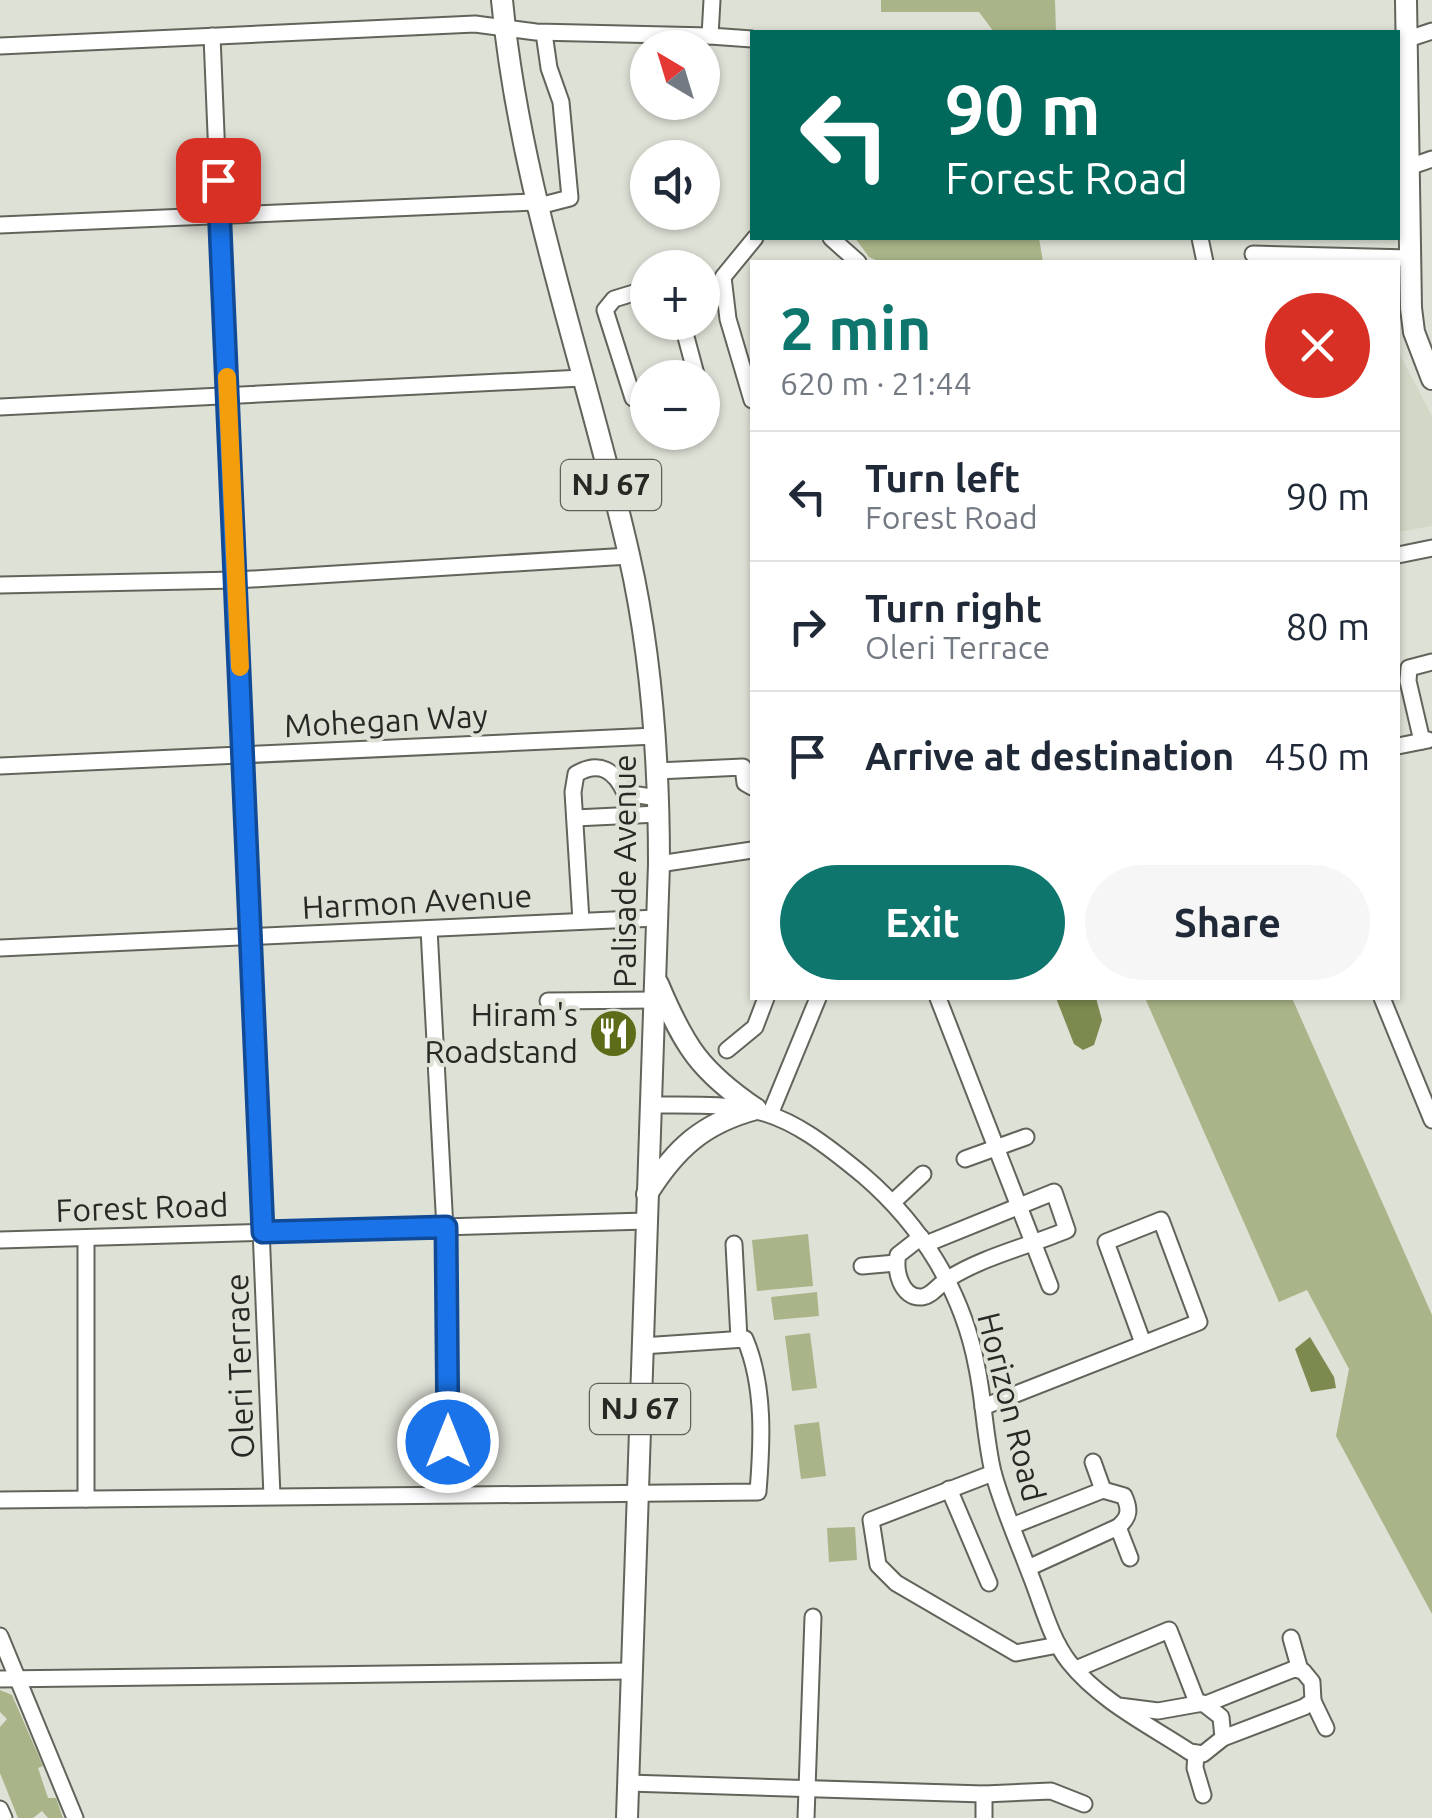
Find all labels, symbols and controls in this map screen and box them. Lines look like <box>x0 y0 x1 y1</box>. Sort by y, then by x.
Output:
north arrow <box>630 30 720 120</box>
map controls <box>630 30 720 450</box>
icon: left <box>780 70 910 200</box>
text: 90 m <box>945 70 1101 148</box>
pin <box>176 138 261 223</box>
button: sound <box>630 140 720 230</box>
text: Forest Road <box>945 152 1188 203</box>
icon: arrive <box>191 153 246 208</box>
button: + <box>630 250 720 340</box>
button: close <box>1265 293 1370 398</box>
text: 2 min <box>780 294 932 361</box>
button: − <box>630 360 720 450</box>
text: 620 m · 21:44 <box>780 365 972 401</box>
text: Turn left <box>865 457 1020 499</box>
road number: NJ 67 <box>561 460 661 510</box>
icon: left <box>780 469 835 524</box>
text: 90 m <box>1286 475 1370 517</box>
text: Forest Road <box>865 499 1038 535</box>
text: Turn right <box>865 587 1042 629</box>
icon: right <box>780 599 835 654</box>
text: 80 m <box>1286 605 1370 647</box>
text: Oleri Terrace <box>865 629 1050 665</box>
street label: Mohegan Way <box>283 697 489 743</box>
icon: arrive <box>780 729 835 784</box>
text: Arrive at destination <box>865 735 1234 777</box>
text: 450 m <box>1264 735 1370 777</box>
street label: Palisade Avenue <box>606 754 642 988</box>
button: Exit <box>780 865 1065 980</box>
button: Share <box>1085 865 1370 980</box>
street label: Harmon Avenue <box>301 877 533 925</box>
place label: Hiram's Roadstand <box>424 996 578 1069</box>
restaurant icon: Hiram's Roadstand <box>587 1007 639 1059</box>
street label: Forest Road <box>55 1186 229 1228</box>
street label: Oleri Terrace <box>218 1273 260 1459</box>
street label: Horizon Road <box>971 1309 1053 1505</box>
road number: NJ 67 <box>590 1384 690 1434</box>
position arrow <box>396 1390 500 1494</box>

